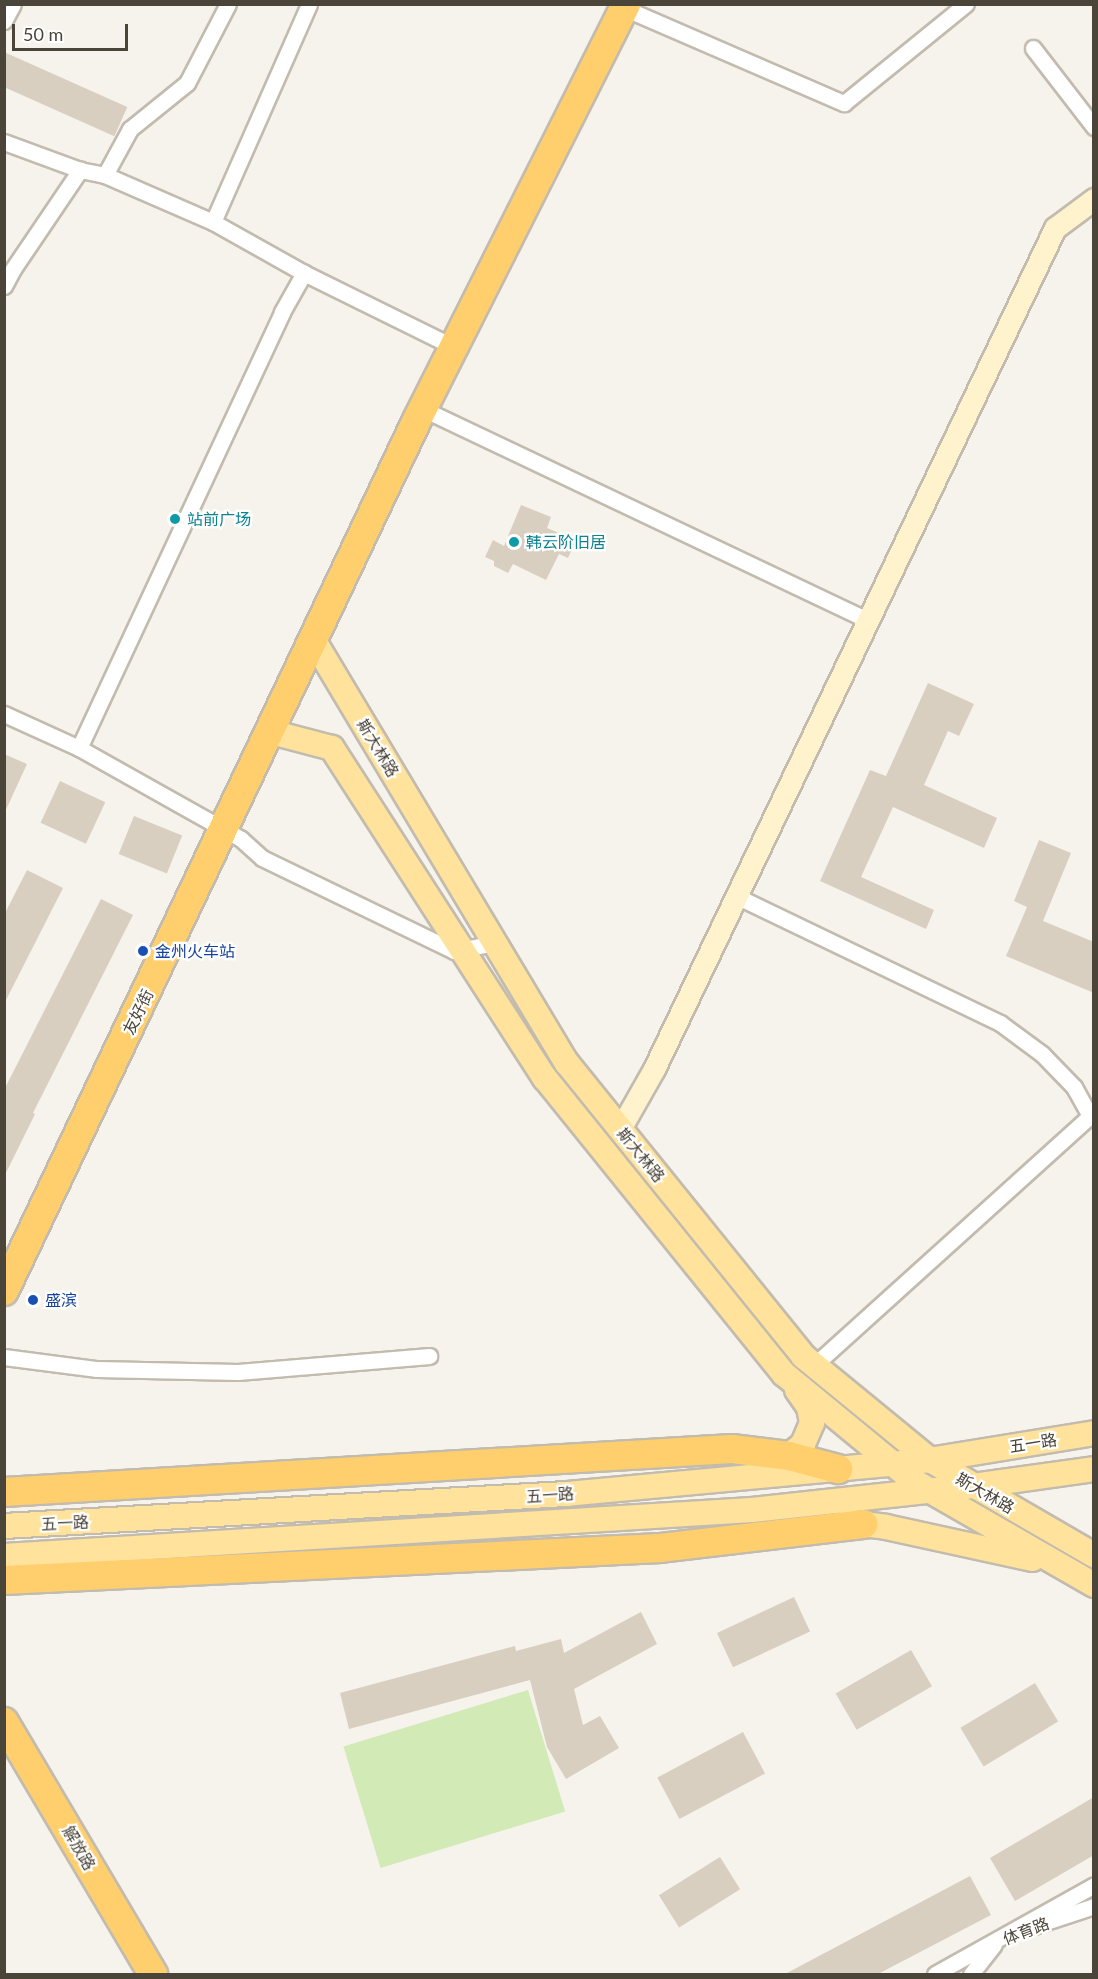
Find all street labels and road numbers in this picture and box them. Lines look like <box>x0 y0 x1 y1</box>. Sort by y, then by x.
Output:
street label: 斯大林路 <box>353 716 403 780</box>
street label: 友好街 <box>119 986 157 1038</box>
street label: 斯大林路 <box>613 1124 669 1186</box>
street label: 五一路 <box>1008 1430 1058 1456</box>
street label: 斯大林路 <box>952 1469 1018 1517</box>
street label: 五一路 <box>525 1484 575 1506</box>
street label: 五一路 <box>41 1512 89 1534</box>
street label: 解放路 <box>59 1822 99 1874</box>
street label: 体育路 <box>1000 1913 1052 1949</box>

